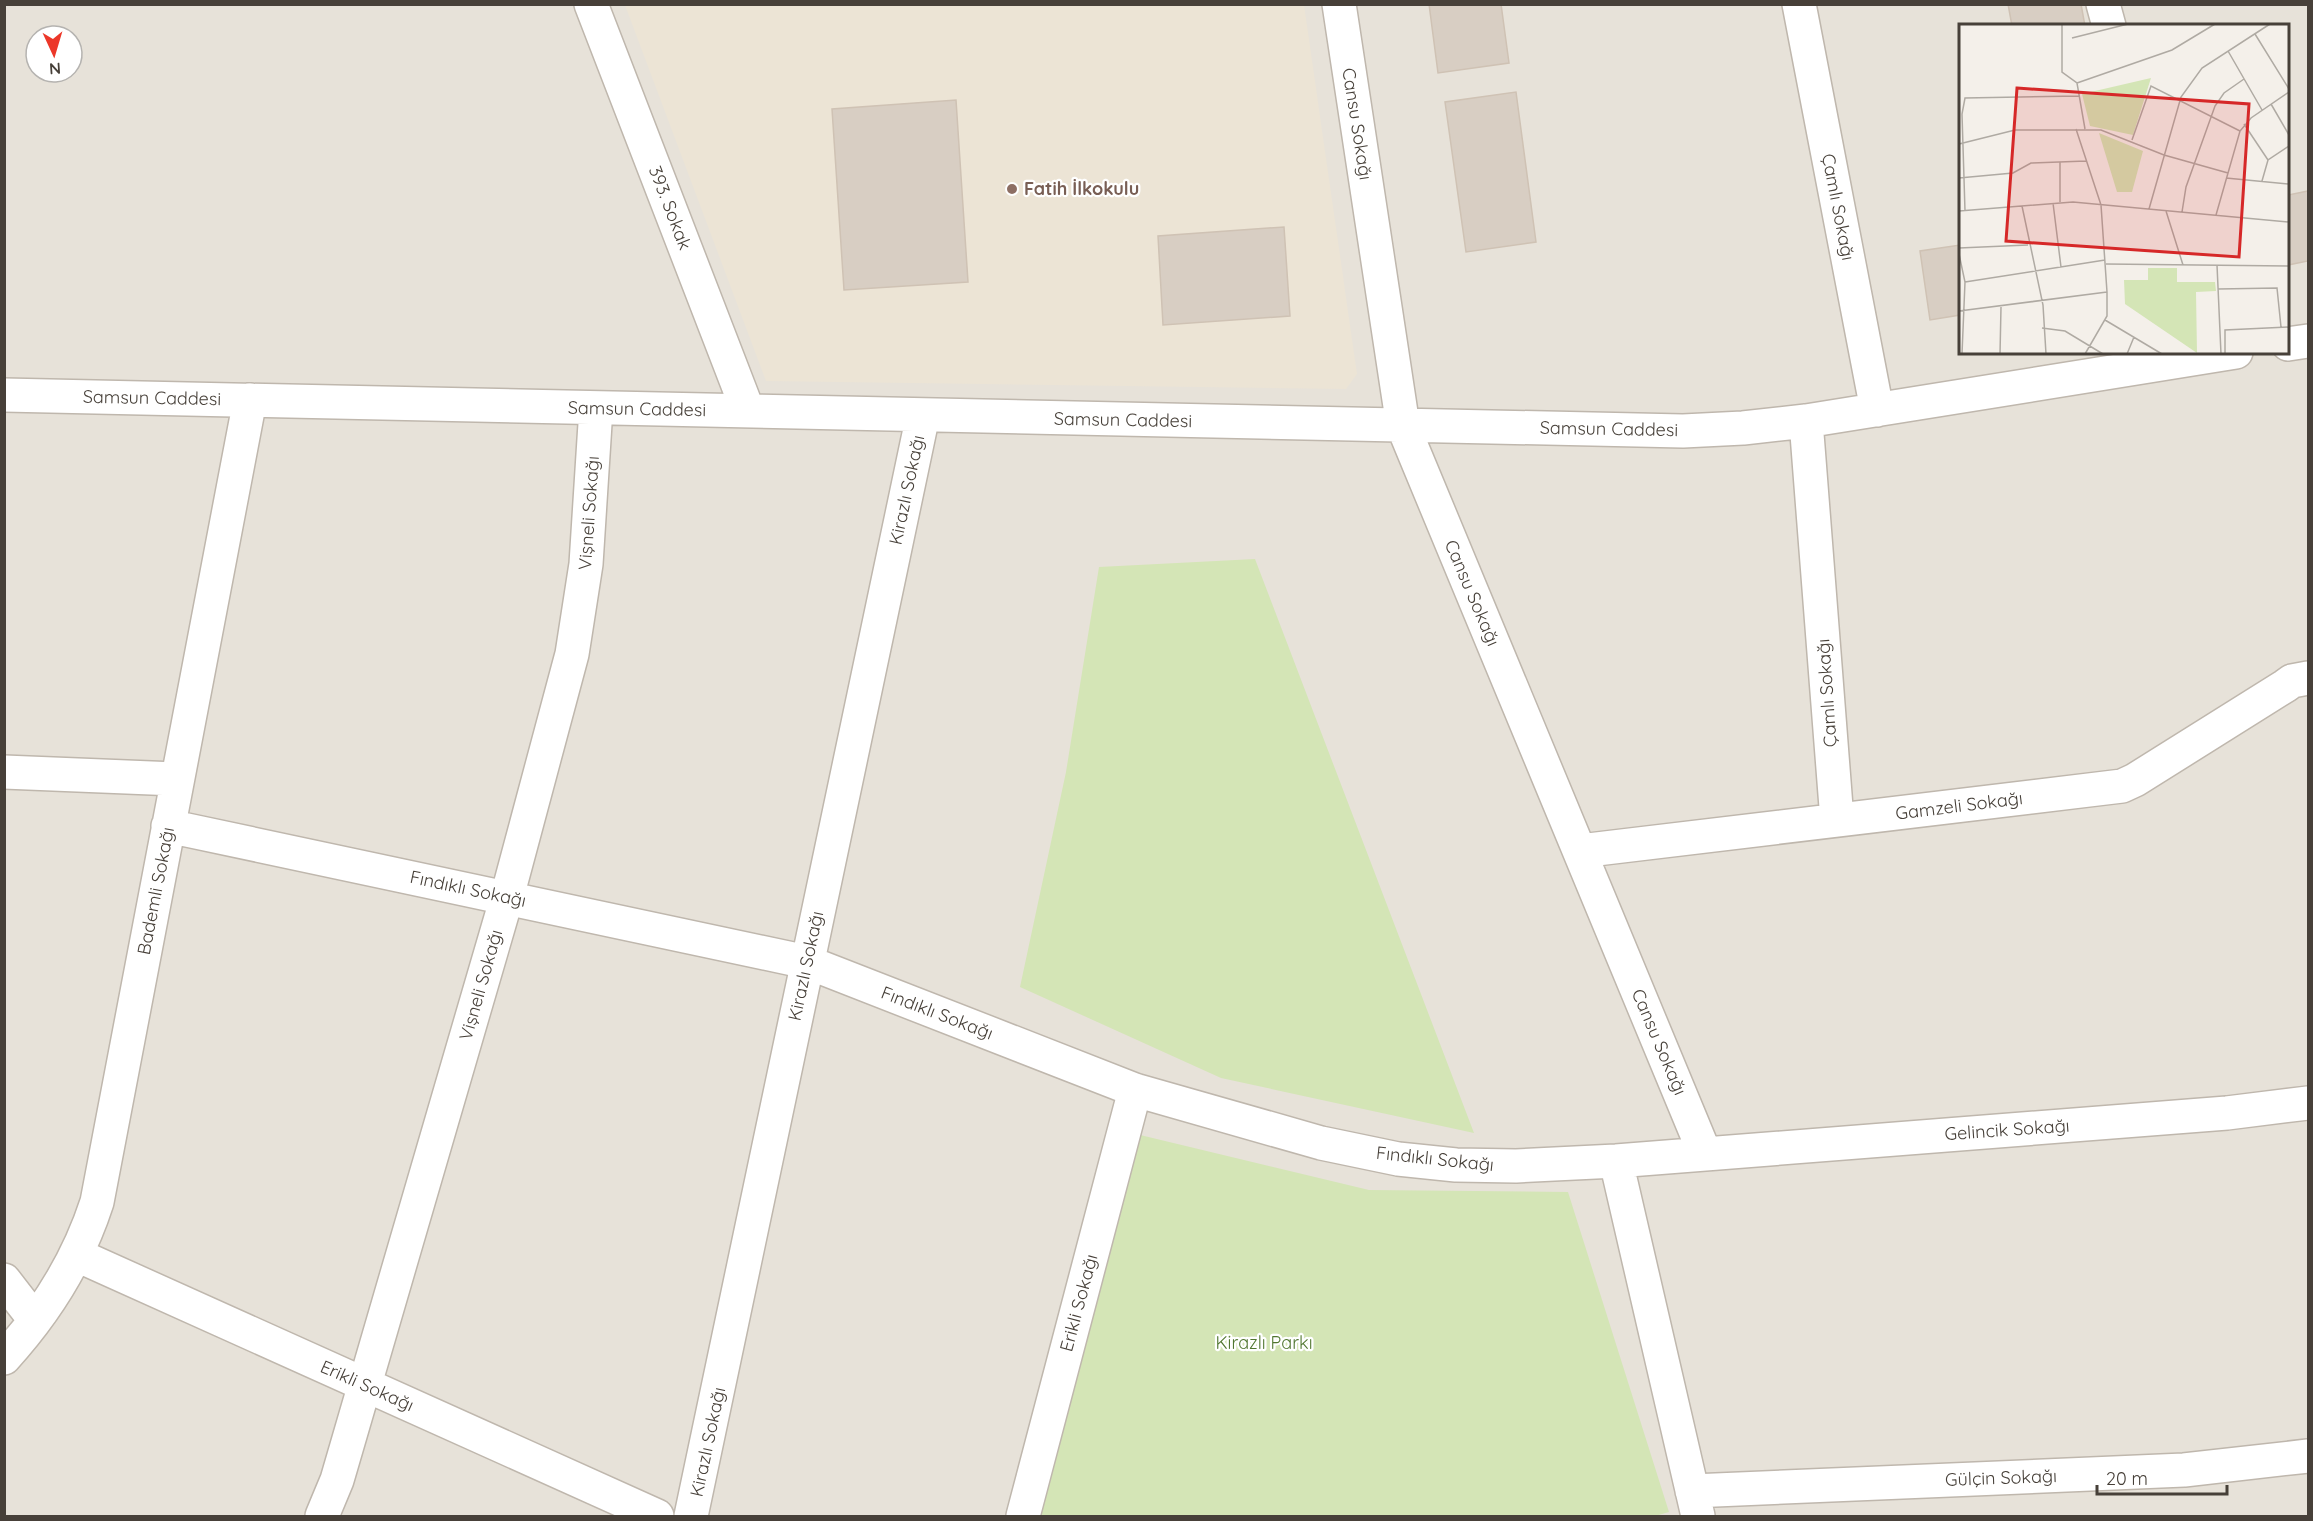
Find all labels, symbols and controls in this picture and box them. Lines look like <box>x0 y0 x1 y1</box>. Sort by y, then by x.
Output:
north arrow <box>24 24 84 84</box>
inset map <box>1959 24 2289 354</box>
text: N <box>48 59 62 79</box>
street label: Cansu Sokağı <box>1337 66 1378 182</box>
street label: Çamlı Sokağı <box>1817 151 1860 262</box>
street label: 393. Sokak <box>644 163 697 253</box>
place label: Fatih İlkokulu <box>1024 177 1139 200</box>
marker: Fatih İlkokulu <box>1005 182 1019 196</box>
street label: Samsun Caddesi <box>83 385 221 410</box>
street label: Samsun Caddesi <box>568 396 706 421</box>
street label: Samsun Caddesi <box>1054 407 1192 432</box>
street label: Samsun Caddesi <box>1540 416 1678 441</box>
street label: Kirazlı Sokağı <box>884 433 929 547</box>
street label: Vişneli Sokağı <box>573 455 604 571</box>
street label: Cansu Sokağı <box>1440 536 1505 649</box>
street label: Çamlı Sokağı <box>1811 638 1842 748</box>
street label: Gamzeli Sokağı <box>1894 786 2024 825</box>
street label: Bademli Sokağı <box>132 825 179 957</box>
street label: Fındıklı Sokağı <box>408 865 528 912</box>
street label: Kirazlı Sokağı <box>783 909 828 1023</box>
street label: Vişneli Sokağı <box>454 927 507 1043</box>
street label: Fındıklı Sokağı <box>878 981 996 1044</box>
street label: Cansu Sokağı <box>1627 985 1692 1098</box>
street label: Gelincik Sokağı <box>1944 1114 2070 1145</box>
street label: Fındıklı Sokağı <box>1375 1141 1495 1176</box>
street label: Erikli Sokağı <box>1054 1252 1103 1354</box>
park label: Kirazlı Parkı <box>1215 1331 1313 1354</box>
street label: Erikli Sokağı <box>317 1355 418 1416</box>
street label: Kirazlı Sokağı <box>685 1385 730 1499</box>
scale bar <box>2097 1458 2228 1496</box>
street label: Gülçin Sokağı <box>1945 1464 2057 1491</box>
text: 20 m <box>2106 1467 2148 1490</box>

